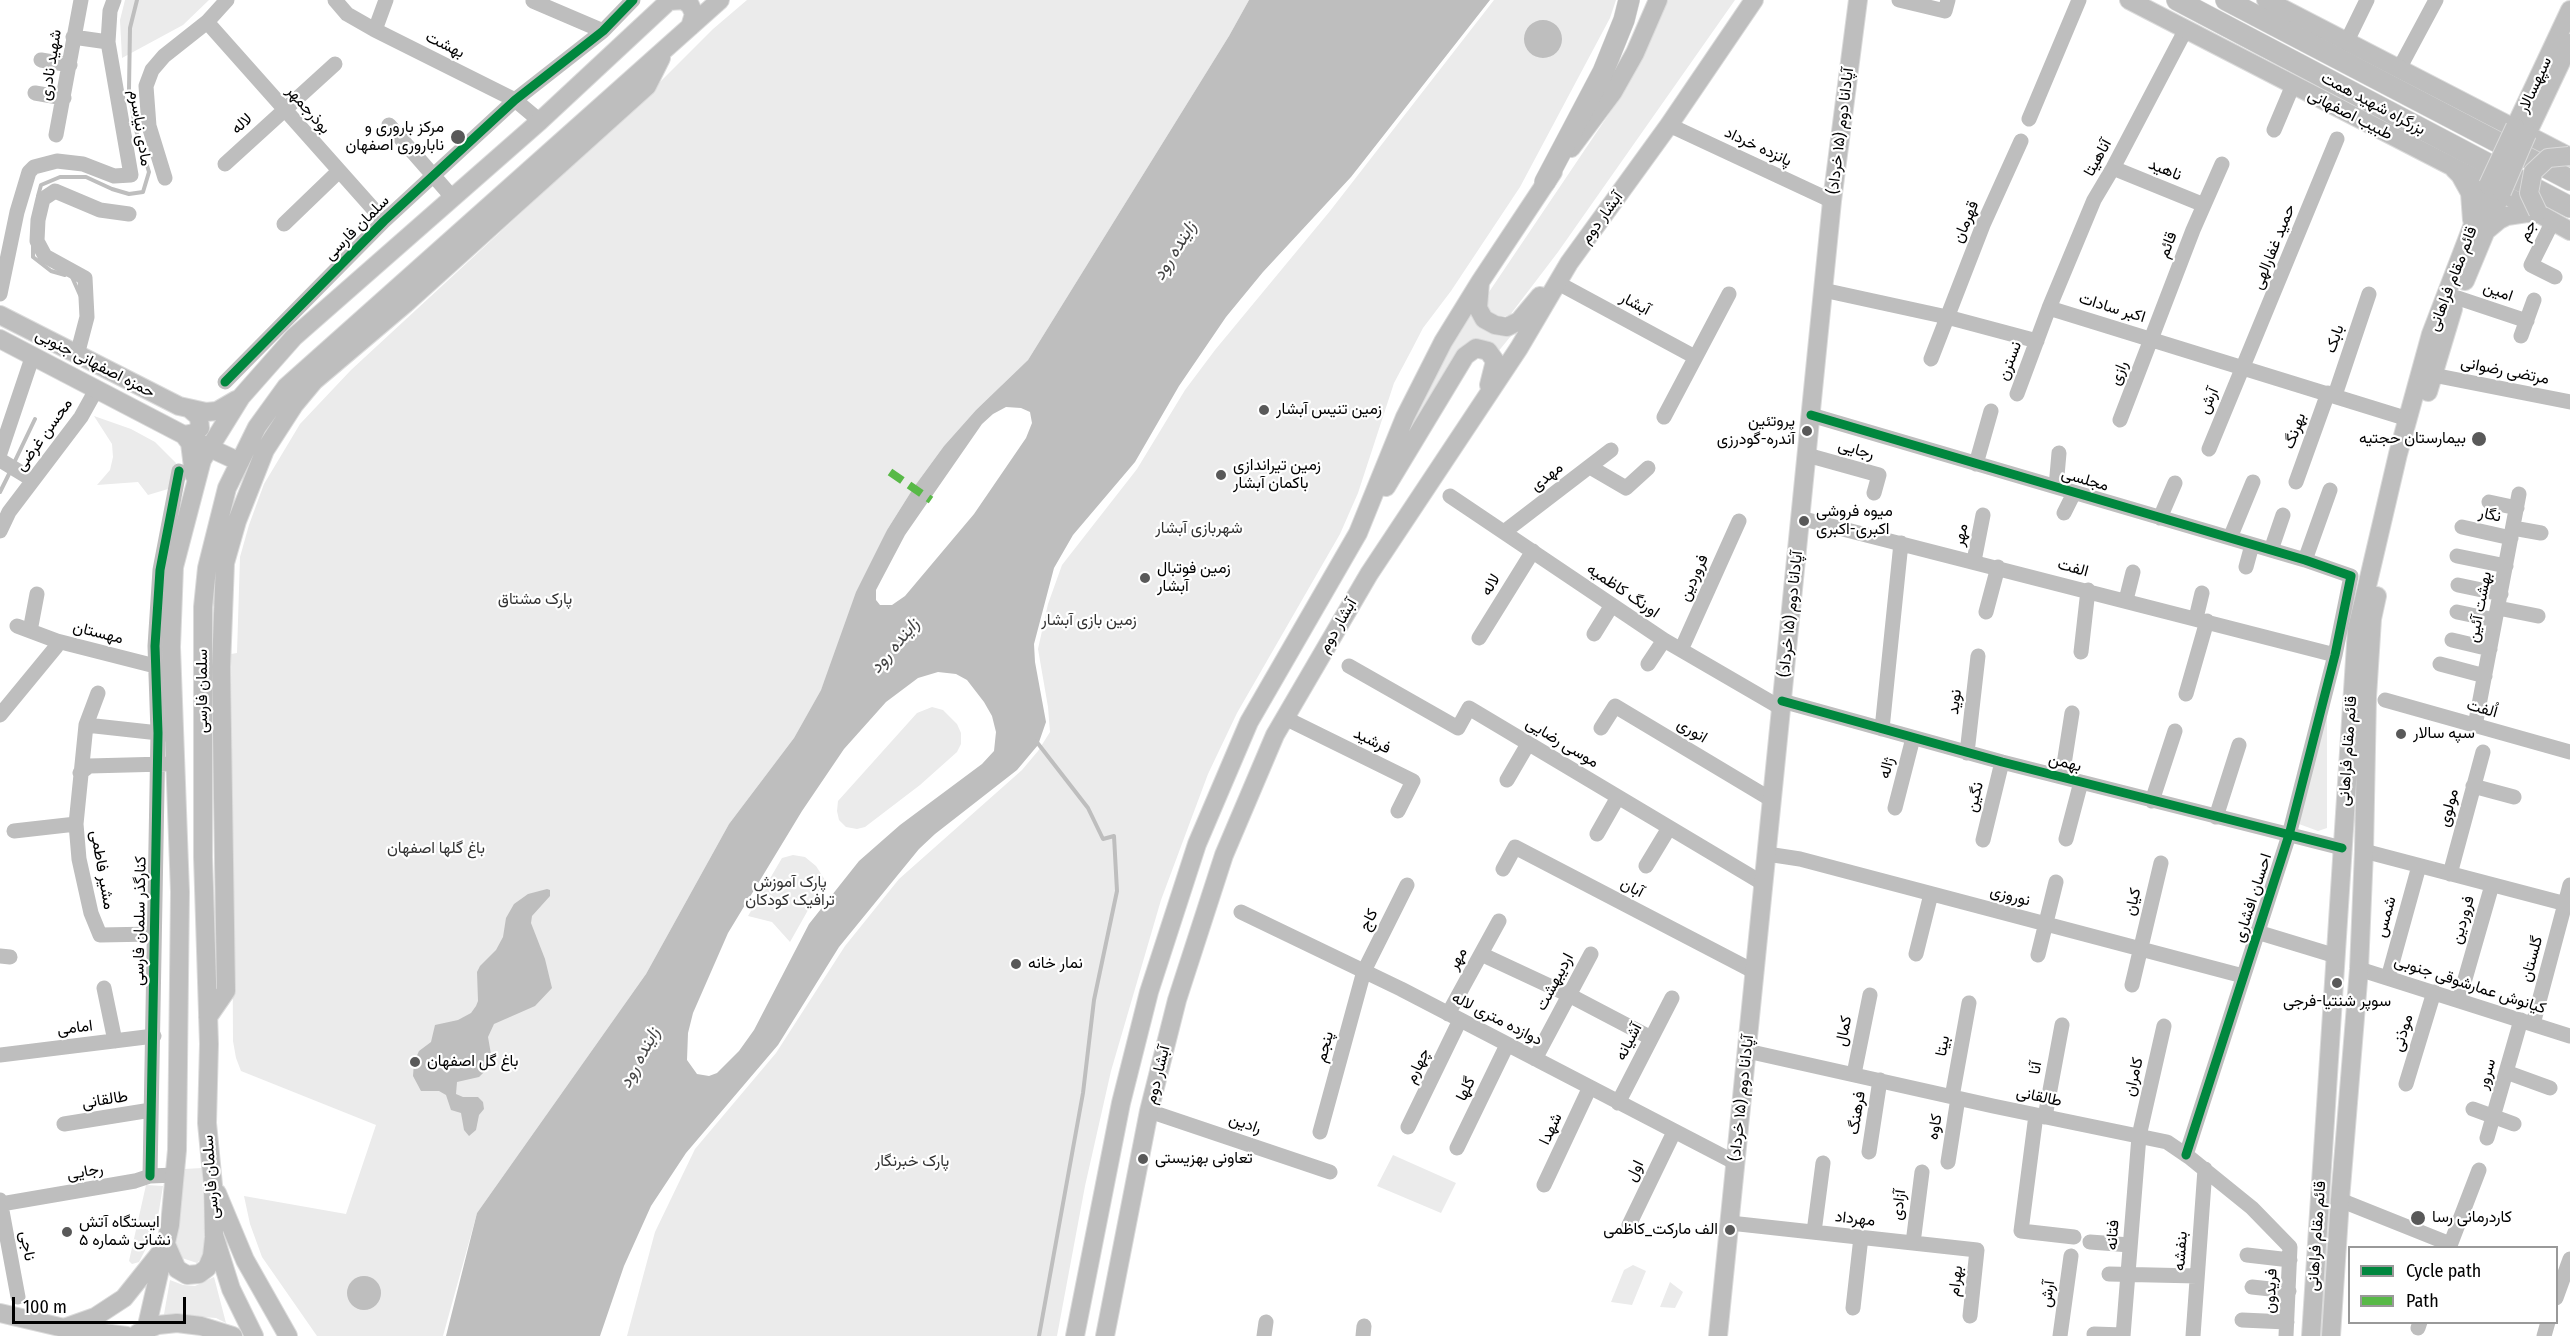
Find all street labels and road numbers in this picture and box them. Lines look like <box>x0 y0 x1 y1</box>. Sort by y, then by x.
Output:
street label: بهشت <box>422 27 468 63</box>
street label: شهید نادری <box>36 28 66 102</box>
street label: سپهسالار <box>2514 54 2556 116</box>
street label: آپادانا دوم (۱۵ خرداد) <box>1824 67 1858 195</box>
street label: بزرگراه شهید همت <box>2317 68 2429 140</box>
street label: بوذرجمهر <box>282 82 334 138</box>
street label: طبیب اصفهانی <box>2304 85 2396 145</box>
street label: مادی نیاسرم <box>124 88 156 168</box>
street label: لاله <box>227 109 257 139</box>
street label: پانزده خرداد <box>1721 123 1795 171</box>
street label: آناهیتا <box>2080 136 2116 180</box>
street label: ناهید <box>2146 155 2184 185</box>
street label: آبشار دوم <box>1577 188 1627 248</box>
street label: سلمان فارسی <box>320 191 394 265</box>
street label: قهرمان <box>1949 198 1983 246</box>
street label: حمید غفارالهی <box>2248 202 2300 292</box>
street label: جم <box>2515 217 2541 245</box>
street label: قائم مقام فراهانی <box>2424 224 2482 334</box>
street label: قائم <box>2154 229 2182 261</box>
street label: امین <box>2481 278 2515 306</box>
street label: آبشار <box>1617 288 1653 320</box>
street label: اکبر سادات <box>2076 289 2148 327</box>
street label: بابک <box>2321 322 2349 356</box>
street label: حمزه اصفهانی جنوبی <box>32 326 158 402</box>
street label: نسترن <box>1994 339 2026 383</box>
street label: مرتضی رضوانی <box>2459 353 2551 389</box>
street label: رازی <box>2105 358 2133 388</box>
street label: آرش <box>2195 385 2223 417</box>
street label: محسن غرضی <box>11 395 77 475</box>
street label: بهرنگ <box>2280 410 2310 452</box>
street label: رجایی <box>1836 436 1876 464</box>
street label: مهدی <box>1527 458 1567 496</box>
street label: مجلسی <box>2059 464 2111 496</box>
street label: نگار <box>2477 503 2503 527</box>
street label: مهر <box>1949 522 1973 548</box>
street label: آپادانا دوم (۱۵ خرداد) <box>1775 550 1807 678</box>
street label: فروردین <box>1675 552 1713 604</box>
street label: الفت <box>2055 555 2091 581</box>
street label: اورنگ کاظمیه <box>1583 560 1663 622</box>
street label: بهشت آئین <box>2464 570 2496 644</box>
street label: لاله <box>1477 571 1505 599</box>
street label: آبشار دوم <box>1315 595 1361 657</box>
street label: مهستان <box>71 617 125 649</box>
street label: سلمان فارسی <box>193 649 213 733</box>
street label: نوید <box>1944 688 1966 716</box>
street label: قائم مقام فراهانی <box>2335 695 2361 807</box>
street label: اُلفت <box>2464 695 2500 723</box>
street label: موسی رضایی <box>1522 714 1602 772</box>
street label: انوری <box>1673 714 1711 748</box>
street label: فرشید <box>1350 724 1394 758</box>
street label: بهمن <box>2046 750 2084 776</box>
street label: ژاله <box>1875 755 1899 781</box>
street label: نگین <box>1962 780 1988 814</box>
street label: مولوی <box>2435 787 2463 829</box>
street label: مشیر فاطمی <box>86 829 118 911</box>
street label: احسان افشاری <box>2230 851 2276 945</box>
street label: کنارگذر سلمان فارسی <box>129 856 151 986</box>
street label: آبان <box>1617 874 1647 902</box>
street label: نوروزی <box>1988 881 2032 911</box>
street label: کیان <box>2121 886 2145 918</box>
street label: شمس <box>2371 894 2401 940</box>
street label: فروردین <box>2447 894 2479 946</box>
street label: کاج <box>1355 906 1383 934</box>
street label: گلستان <box>2517 934 2547 984</box>
street label: مهر <box>1444 944 1472 974</box>
street label: اردیبهشت <box>1532 950 1578 1014</box>
street label: کیانوش عمارشوقی جنوبی <box>2392 951 2548 1019</box>
street label: دوازده متری لاله <box>1449 988 1545 1050</box>
street label: موذنی <box>2388 1012 2418 1054</box>
street label: کمال <box>1832 1014 1856 1048</box>
street label: امامی <box>56 1016 94 1040</box>
street label: آشیانه <box>1612 1020 1646 1064</box>
street label: پنجم <box>1312 1029 1338 1065</box>
street label: آپادانا دوم (۱۵ خرداد) <box>1726 1034 1758 1162</box>
street label: بیتا <box>1932 1034 1954 1058</box>
street label: آبشار دوم <box>1141 1044 1175 1106</box>
street label: چهارم <box>1402 1045 1434 1087</box>
street label: کامران <box>2120 1056 2148 1098</box>
street label: سرور <box>2473 1056 2501 1092</box>
street label: آنا <box>2025 1060 2047 1076</box>
street label: گلها <box>1452 1074 1480 1104</box>
street label: طالقانی <box>2014 1083 2064 1111</box>
street label: طالقانی <box>81 1087 129 1113</box>
street label: فرهنگ <box>1844 1090 1870 1136</box>
street label: رادین <box>1226 1110 1264 1138</box>
street label: شهدا <box>1535 1110 1567 1148</box>
street label: کاوه <box>1923 1113 1947 1141</box>
street label: سلمان فارسی <box>198 1134 224 1220</box>
street label: اول <box>1622 1157 1648 1185</box>
street label: رجایی <box>65 1159 105 1185</box>
street label: قائم مقام فراهانی <box>2304 1180 2330 1292</box>
street label: آزادی <box>1888 1189 1910 1221</box>
street label: مهرداد <box>1834 1207 1876 1231</box>
street label: فتانه <box>2102 1219 2124 1251</box>
street label: ناجی <box>15 1230 39 1262</box>
street label: بنفشه <box>2170 1230 2192 1272</box>
street label: بهرام <box>1945 1264 1967 1298</box>
street label: فریدون <box>2260 1268 2282 1314</box>
street label: آرش <box>2037 1279 2059 1309</box>

